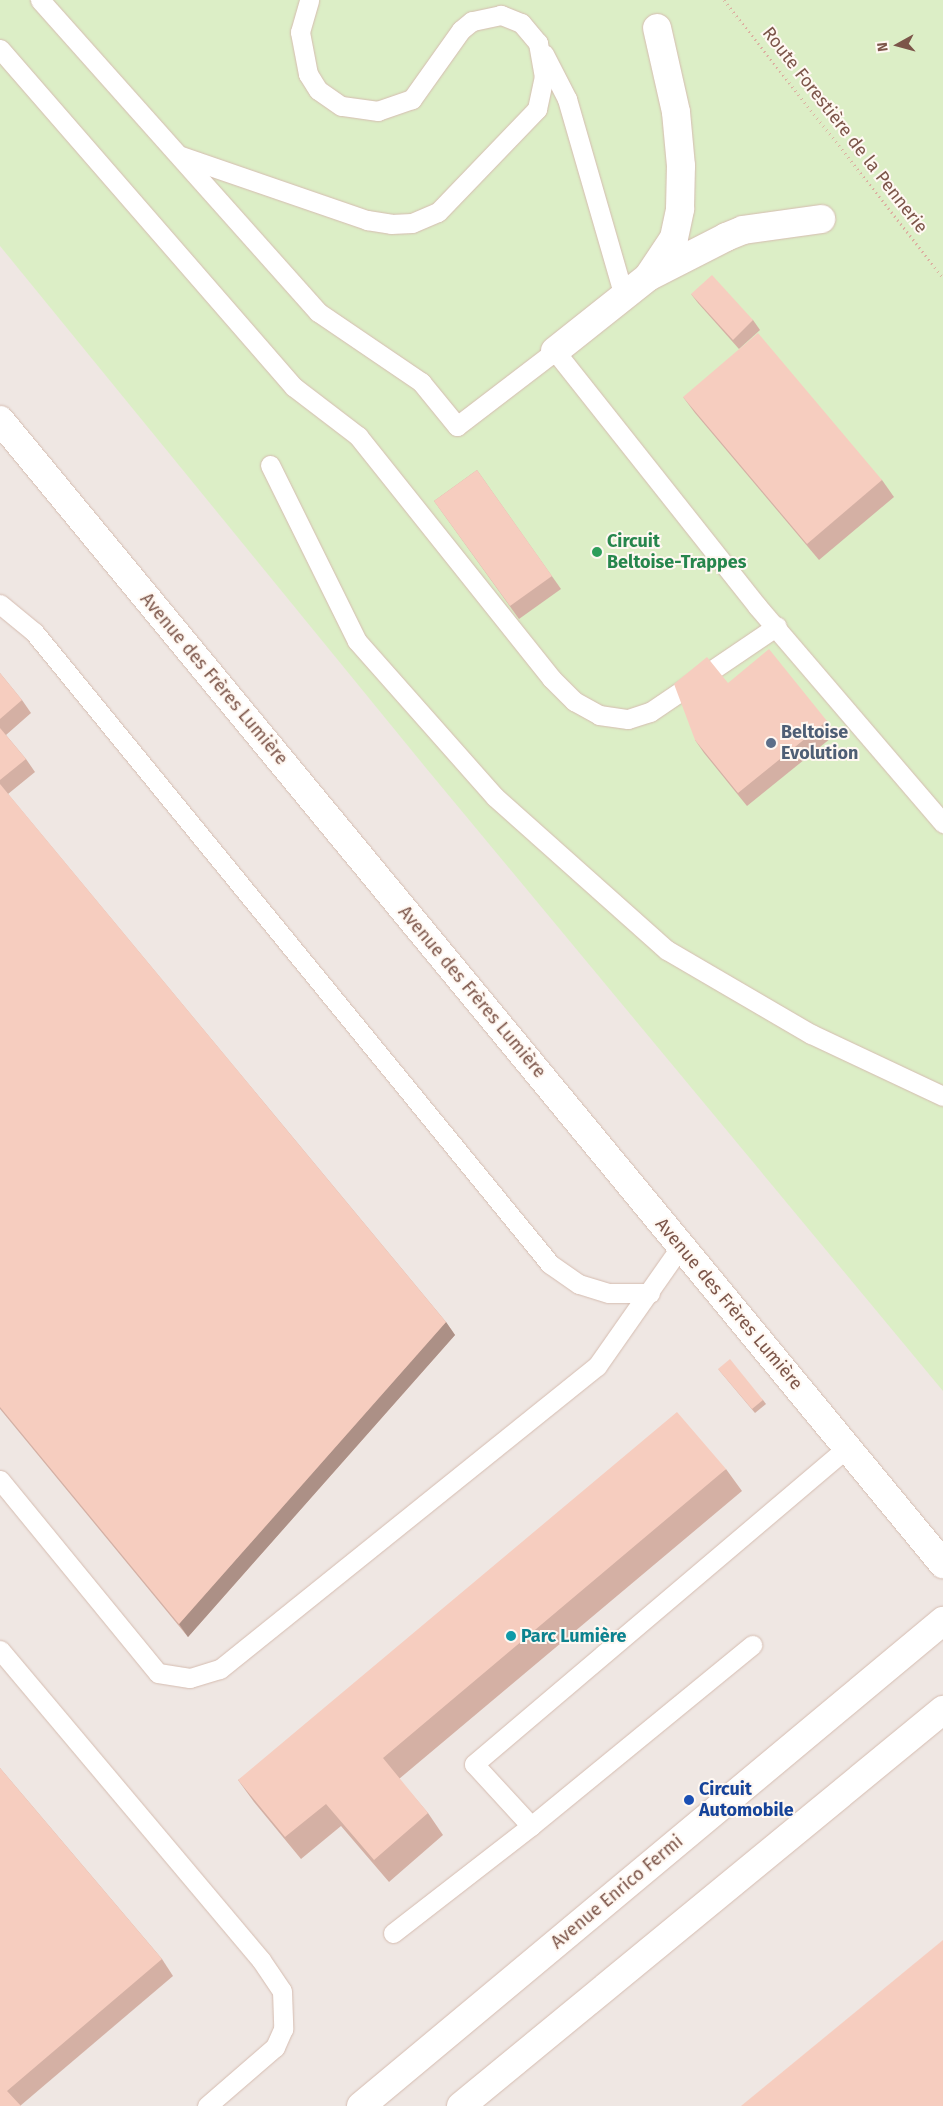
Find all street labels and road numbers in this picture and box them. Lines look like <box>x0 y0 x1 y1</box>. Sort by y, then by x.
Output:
street label: Route Forestière de la Pennerie <box>758 23 932 237</box>
street label: Avenue des Frères Lumière <box>136 589 292 769</box>
street label: Avenue des Frères Lumière <box>394 902 550 1082</box>
street label: Avenue des Frères Lumière <box>651 1214 807 1394</box>
street label: Avenue Enrico Fermi <box>547 1831 687 1953</box>

